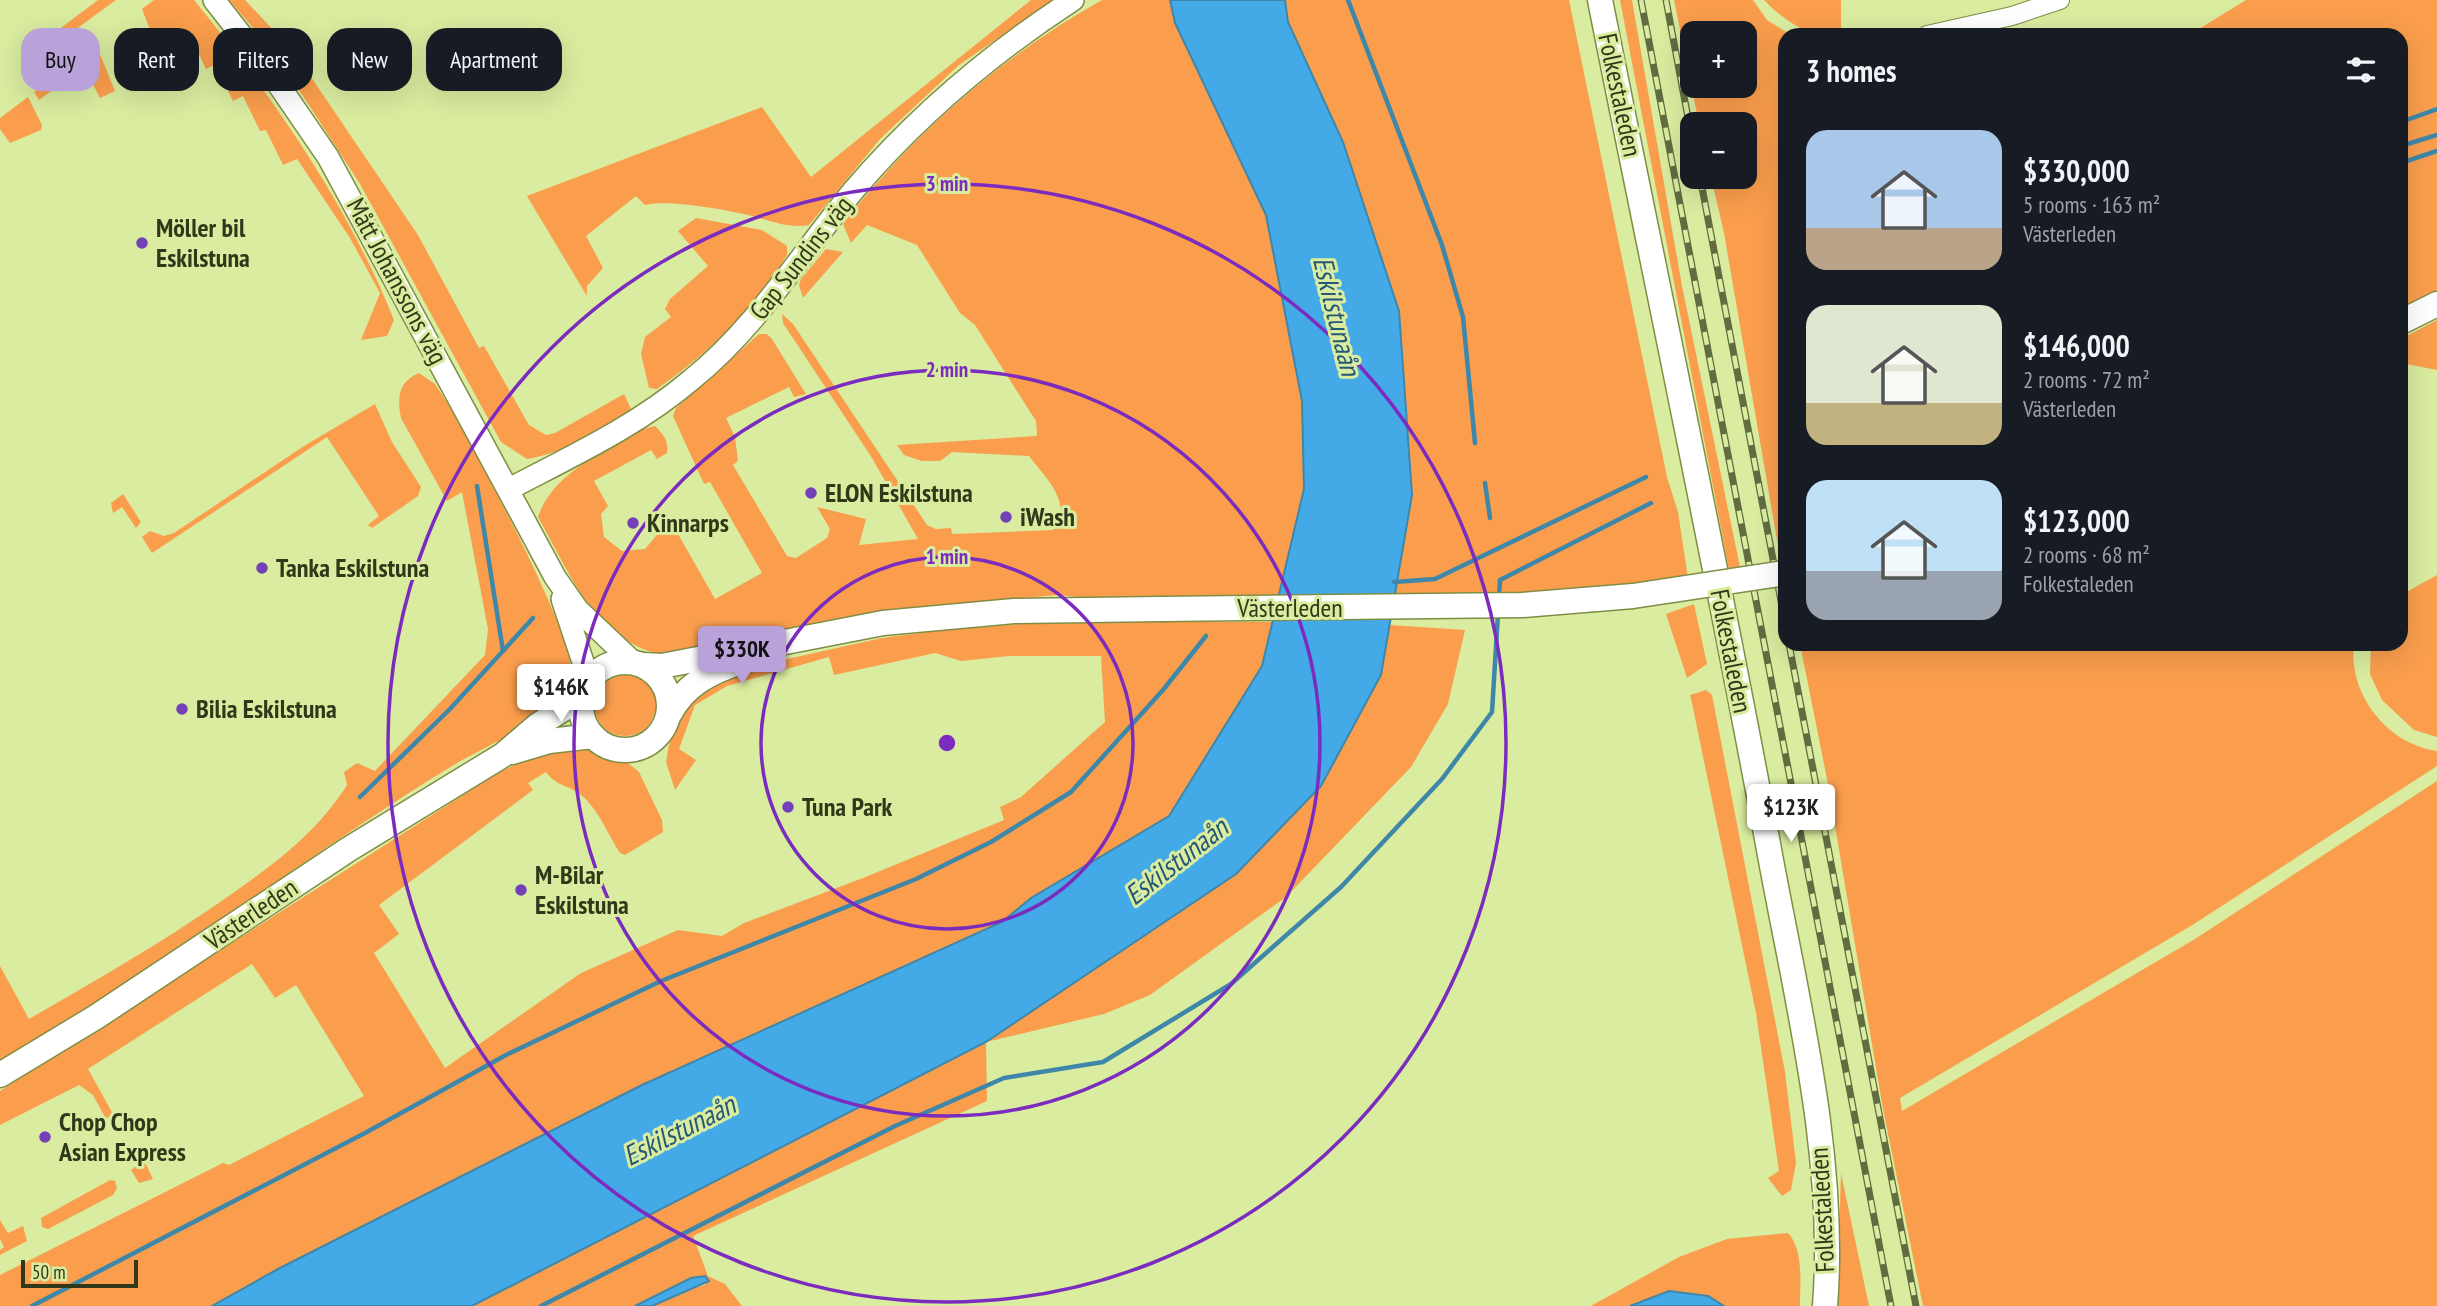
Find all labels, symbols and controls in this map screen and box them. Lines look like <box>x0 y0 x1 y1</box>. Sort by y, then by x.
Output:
map controls <box>1680 21 1757 189</box>
button: + <box>1680 21 1757 98</box>
chip: Buy <box>21 28 100 91</box>
chip: Rent <box>114 28 199 91</box>
chip: Filters <box>213 28 313 91</box>
chip: New <box>327 28 412 91</box>
chip: Apartment <box>426 28 562 91</box>
street label: Folkestaleden <box>1591 30 1650 160</box>
text: 3 homes <box>1806 51 1897 90</box>
icon: filters <box>2342 51 2380 89</box>
button: − <box>1680 112 1757 189</box>
text: $330,000 <box>2023 151 2130 190</box>
icon: home <box>1862 158 1946 242</box>
text: 3 min <box>926 170 968 197</box>
street label: Gap Sundins väg <box>742 189 859 326</box>
text: 5 rooms · 163 m² <box>2023 190 2160 219</box>
street label: Mått Johanssons väg <box>340 192 455 370</box>
place label: Möller bil Eskilstuna <box>156 211 250 274</box>
text: Västerleden <box>2023 219 2116 248</box>
marker: Möller bil Eskilstuna <box>134 235 150 251</box>
water label: Eskilstunaån <box>1305 253 1371 381</box>
text: $146,000 <box>2023 326 2130 365</box>
icon: home <box>1862 333 1946 417</box>
text: 2 min <box>926 356 968 383</box>
text: 2 rooms · 72 m² <box>2023 365 2150 394</box>
text: Västerleden <box>2023 394 2116 423</box>
place label: ELON Eskilstuna <box>825 476 973 509</box>
marker: ELON Eskilstuna <box>803 485 819 501</box>
place label: iWash <box>1020 500 1075 533</box>
text: $123,000 <box>2023 501 2130 540</box>
place label: Kinnarps <box>647 506 729 539</box>
icon: home <box>1862 508 1946 592</box>
marker: iWash <box>998 509 1014 525</box>
marker: Kinnarps <box>625 515 641 531</box>
text: 2 rooms · 68 m² <box>2023 540 2150 569</box>
text: 1 min <box>926 543 968 570</box>
place label: Tanka Eskilstuna <box>276 551 429 584</box>
marker: Tanka Eskilstuna <box>254 560 270 576</box>
text: Folkestaleden <box>2023 569 2134 598</box>
street label: Folkestaleden <box>1703 586 1760 715</box>
street label: Västerleden <box>1236 591 1343 624</box>
pin: $330K <box>693 626 791 686</box>
text: $330K <box>714 634 770 663</box>
pin: $146K <box>512 664 610 724</box>
text: $146K <box>533 672 589 701</box>
place label: Bilia Eskilstuna <box>196 692 337 725</box>
marker: Bilia Eskilstuna <box>174 701 190 717</box>
centre of rings <box>935 731 959 755</box>
pin: $123K <box>1742 784 1840 844</box>
place label: Tuna Park <box>802 790 893 823</box>
text: $123K <box>1763 792 1819 821</box>
marker: Tuna Park <box>780 799 796 815</box>
water label: Eskilstunaån <box>1117 808 1236 913</box>
place label: M-Bilar Eskilstuna <box>535 858 629 921</box>
street label: Västerleden <box>197 870 304 957</box>
marker: M-Bilar Eskilstuna <box>513 882 529 898</box>
water label: Eskilstunaån <box>616 1085 743 1174</box>
place label: Chop Chop Asian Express <box>58 1105 186 1168</box>
marker: Chop Chop Asian Express <box>37 1129 53 1145</box>
street label: Folkestaleden <box>1802 1147 1841 1273</box>
scale bar <box>21 1257 138 1289</box>
text: 50 m <box>32 1260 66 1284</box>

